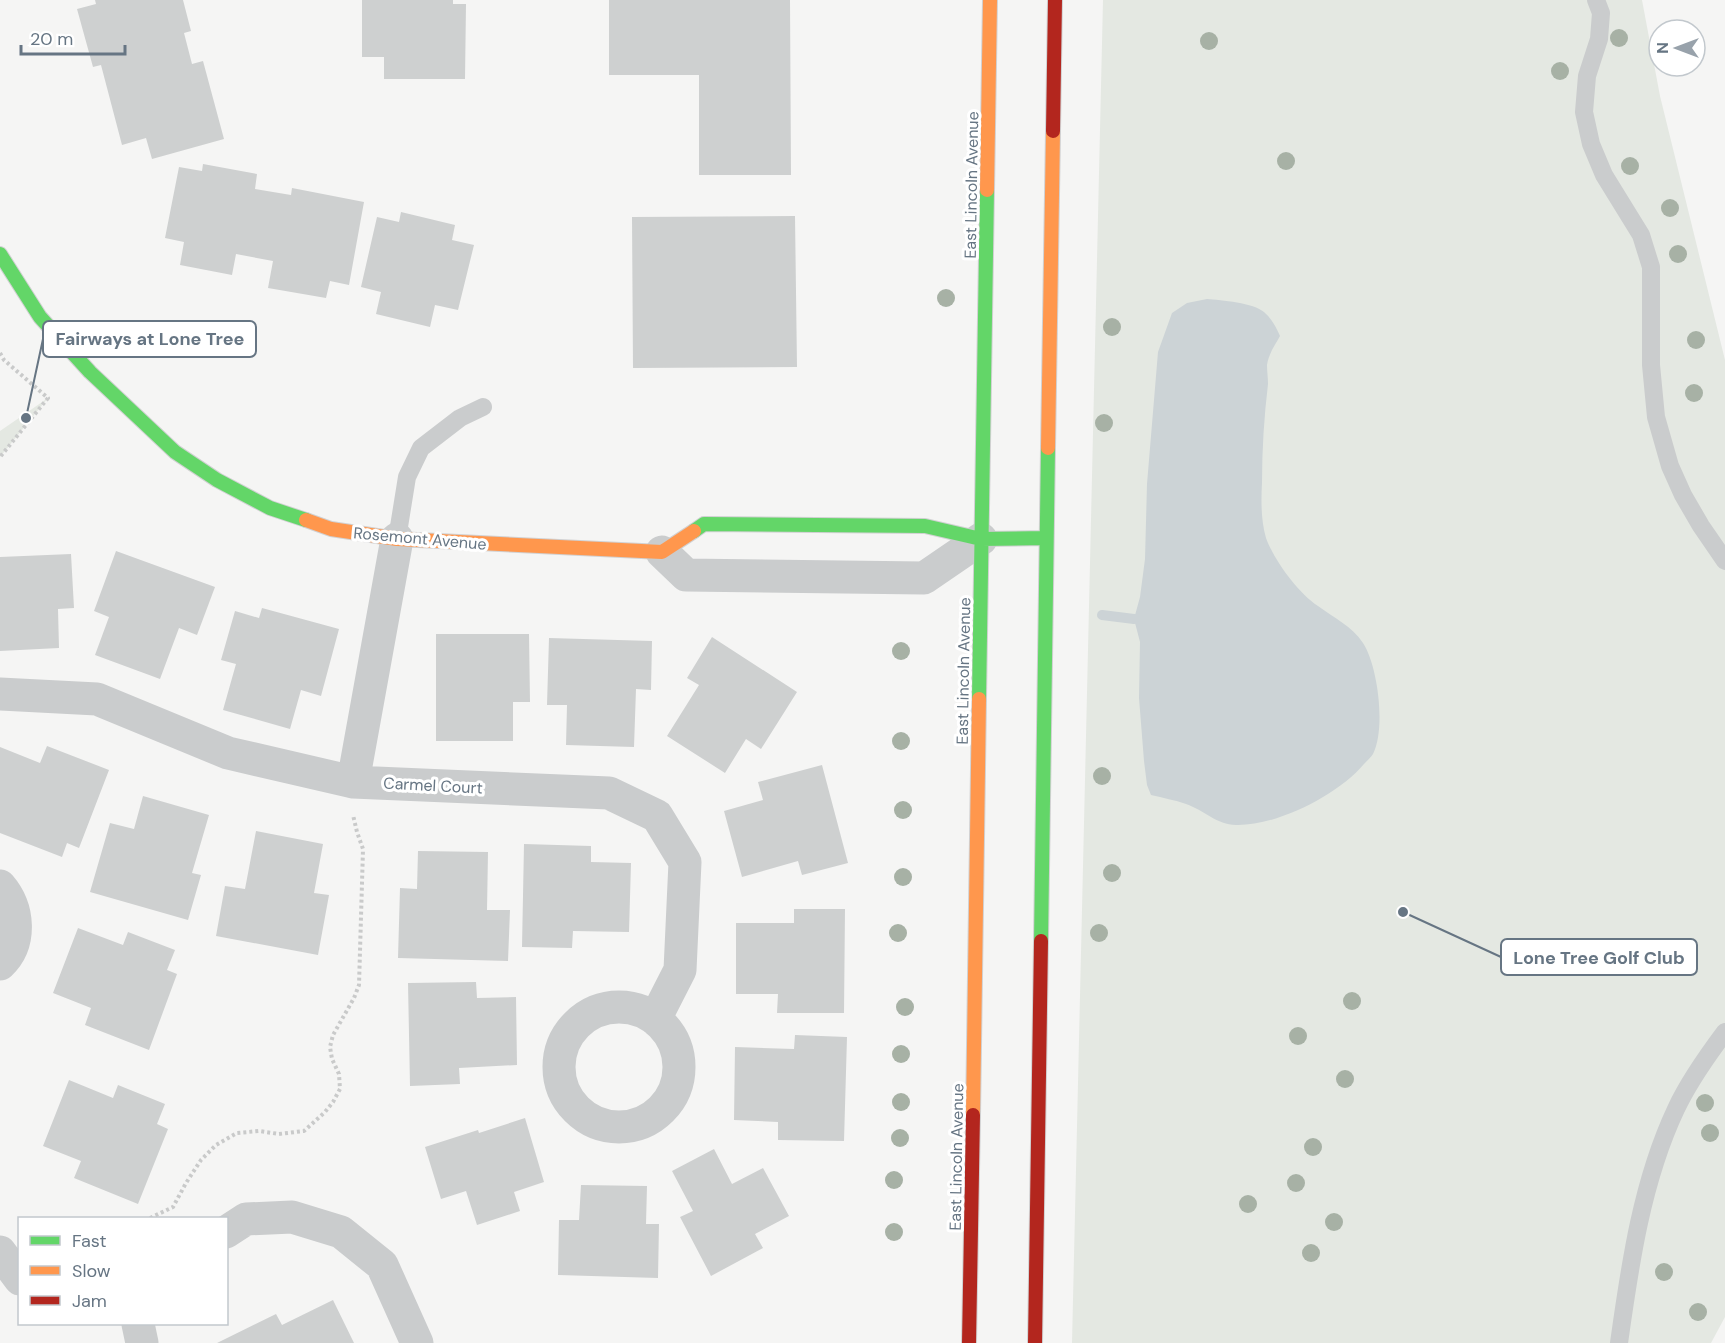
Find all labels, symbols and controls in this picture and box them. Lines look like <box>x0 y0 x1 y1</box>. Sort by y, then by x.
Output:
scale bar <box>21 18 124 56</box>
north arrow <box>1647 18 1707 78</box>
text: 20 m <box>30 27 73 51</box>
text: N <box>1652 42 1673 54</box>
street label: East Lincoln Avenue <box>960 111 983 259</box>
callout: Fairways at Lone Tree <box>43 321 256 357</box>
text: Fairways at Lone Tree <box>56 327 245 351</box>
street label: Rosemont Avenue <box>353 522 487 555</box>
street label: East Lincoln Avenue <box>952 597 975 745</box>
street label: Carmel Court <box>383 772 483 799</box>
callout: Lone Tree Golf Club <box>1501 939 1697 975</box>
text: Lone Tree Golf Club <box>1513 946 1685 970</box>
street label: East Lincoln Avenue <box>945 1083 968 1231</box>
legend <box>18 1217 228 1325</box>
text: Fast <box>72 1229 107 1253</box>
text: Slow <box>72 1259 111 1283</box>
text: Jam <box>72 1289 107 1313</box>

